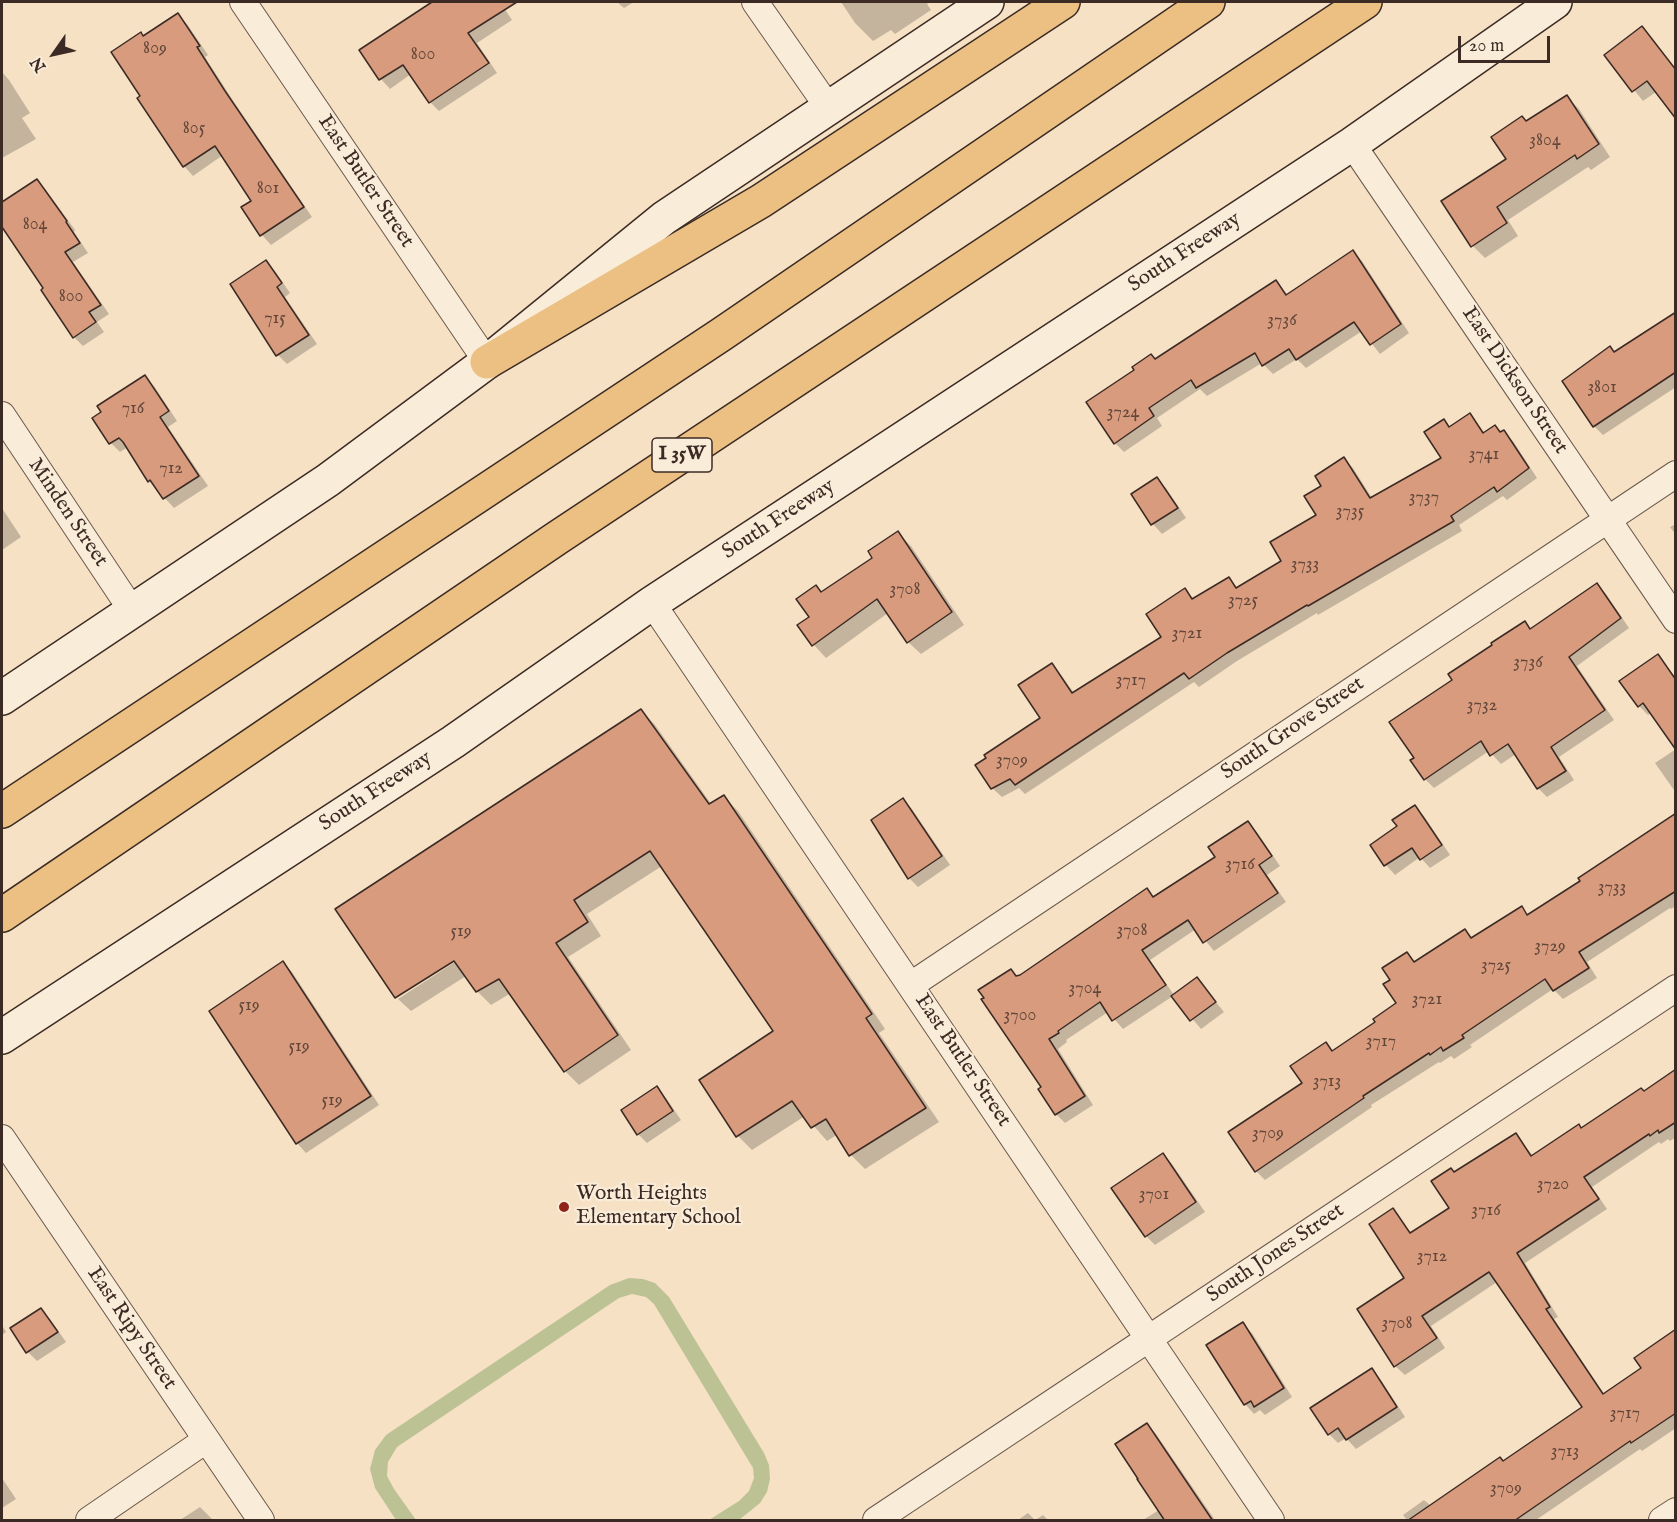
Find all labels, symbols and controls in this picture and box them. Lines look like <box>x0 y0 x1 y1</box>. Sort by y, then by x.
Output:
north arrow <box>24 24 84 84</box>
scale bar <box>1461 24 1552 62</box>
text: 20 m <box>1469 35 1504 58</box>
house number: 809 <box>143 38 167 60</box>
house number: 800 <box>411 44 435 66</box>
text: N <box>27 53 51 75</box>
street label: East Butler Street <box>311 111 419 253</box>
house number: 805 <box>183 118 205 140</box>
house number: 3804 <box>1529 130 1561 152</box>
house number: 801 <box>257 178 279 200</box>
street label: South Freeway <box>1124 207 1246 299</box>
house number: 804 <box>23 214 47 236</box>
house number: 800 <box>59 286 83 308</box>
street label: East Dickson Street <box>1455 303 1573 459</box>
house number: 715 <box>264 308 286 330</box>
house number: 3736 <box>1267 310 1297 332</box>
house number: 3801 <box>1587 377 1617 399</box>
house number: 716 <box>122 398 144 420</box>
house number: 3724 <box>1107 402 1139 424</box>
road number: I 35W <box>652 438 712 472</box>
house number: 3741 <box>1469 444 1499 466</box>
street label: Minden Street <box>22 454 112 572</box>
house number: 712 <box>159 458 183 480</box>
street label: South Freeway <box>718 474 840 566</box>
house number: 3737 <box>1409 487 1439 509</box>
house number: 3735 <box>1336 501 1364 523</box>
house number: 3733 <box>1291 554 1319 576</box>
house number: 3708 <box>889 579 921 601</box>
house number: 3725 <box>1228 590 1258 612</box>
house number: 3721 <box>1172 623 1202 645</box>
house number: 3736 <box>1513 652 1543 674</box>
house number: 3717 <box>1116 670 1146 692</box>
street label: South Grove Street <box>1217 672 1369 786</box>
house number: 3732 <box>1467 695 1497 717</box>
street label: South Freeway <box>315 746 437 838</box>
house number: 3709 <box>996 750 1028 772</box>
house number: 3716 <box>1225 854 1255 876</box>
house number: 3733 <box>1598 877 1626 899</box>
house number: 3708 <box>1116 920 1148 942</box>
house number: 519 <box>450 921 472 943</box>
house number: 3729 <box>1534 936 1566 958</box>
house number: 3725 <box>1481 955 1511 977</box>
house number: 3704 <box>1069 978 1101 1000</box>
house number: 3721 <box>1412 989 1442 1011</box>
street label: East Butler Street <box>908 990 1016 1132</box>
house number: 519 <box>238 995 260 1017</box>
house number: 3700 <box>1004 1005 1036 1027</box>
house number: 3717 <box>1366 1031 1396 1053</box>
house number: 519 <box>288 1036 310 1058</box>
house number: 3713 <box>1313 1071 1341 1093</box>
house number: 519 <box>321 1090 343 1112</box>
house number: 3709 <box>1252 1123 1284 1145</box>
house number: 3720 <box>1537 1174 1569 1196</box>
place label: Worth Heights Elementary School <box>576 1182 741 1232</box>
house number: 3701 <box>1139 1184 1169 1206</box>
street label: South Jones Street <box>1203 1199 1349 1309</box>
marker: Worth Heights Elementary School <box>557 1200 571 1214</box>
house number: 3716 <box>1471 1200 1501 1222</box>
house number: 3712 <box>1417 1246 1447 1268</box>
street label: East Ripy Street <box>81 1263 181 1395</box>
house number: 3708 <box>1381 1313 1413 1335</box>
house number: 3717 <box>1610 1403 1640 1425</box>
house number: 3713 <box>1551 1441 1579 1463</box>
house number: 3709 <box>1490 1478 1522 1500</box>

